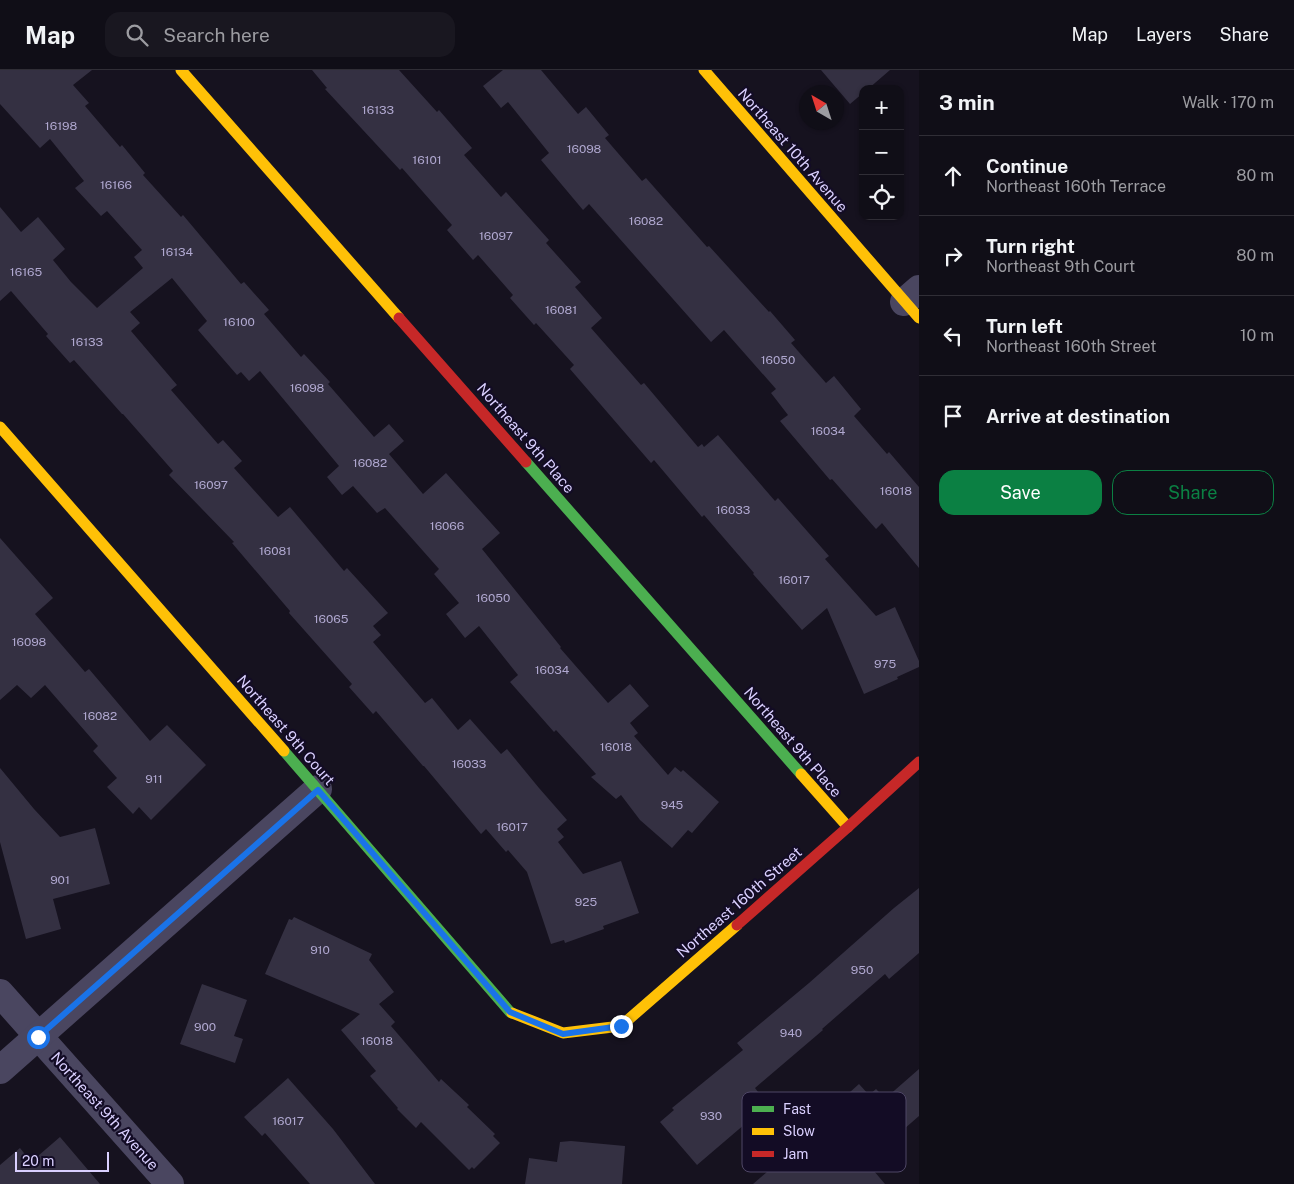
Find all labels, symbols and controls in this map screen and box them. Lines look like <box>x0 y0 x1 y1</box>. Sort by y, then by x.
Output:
search box <box>105 12 455 57</box>
text: Map <box>25 21 75 49</box>
icon: search <box>123 21 151 49</box>
text: Search here <box>163 24 270 46</box>
text: Map <box>1072 24 1108 45</box>
text: Layers <box>1136 24 1192 45</box>
text: Share <box>1220 24 1269 45</box>
street label: Northeast 10th Avenue <box>735 85 851 215</box>
north arrow <box>799 85 844 130</box>
map controls <box>859 85 904 220</box>
button: + <box>859 85 904 130</box>
text: 3 min <box>939 90 995 115</box>
text: Walk · 170 m <box>1182 93 1274 112</box>
house number: 16133 <box>362 103 394 117</box>
house number: 16198 <box>45 119 77 133</box>
button: − <box>859 130 904 175</box>
house number: 16098 <box>567 142 602 156</box>
house number: 16101 <box>412 153 442 167</box>
text: Continue <box>986 155 1068 177</box>
icon: ahead <box>939 162 967 190</box>
text: 80 m <box>1236 166 1274 185</box>
button: locate <box>859 175 904 220</box>
text: Northeast 160th Terrace <box>986 177 1166 196</box>
house number: 16166 <box>100 178 132 192</box>
house number: 16082 <box>629 214 663 228</box>
house number: 16097 <box>479 229 513 243</box>
text: Turn right <box>986 235 1075 257</box>
icon: right <box>939 242 967 270</box>
house number: 16134 <box>161 245 194 259</box>
text: 80 m <box>1236 246 1274 265</box>
text: Northeast 9th Court <box>986 257 1135 276</box>
house number: 16165 <box>10 265 43 279</box>
house number: 16081 <box>545 303 577 317</box>
house number: 16100 <box>223 315 255 329</box>
text: Turn left <box>986 315 1063 337</box>
icon: left <box>939 322 967 350</box>
text: 10 m <box>1240 326 1274 345</box>
house number: 16133 <box>71 335 103 349</box>
text: Northeast 160th Street <box>986 337 1156 356</box>
house number: 16050 <box>761 353 795 367</box>
street label: Northeast 9th Place <box>474 380 578 496</box>
house number: 16098 <box>290 381 325 395</box>
icon: arrive <box>939 402 967 430</box>
text: Arrive at destination <box>986 405 1170 427</box>
house number: 16034 <box>811 424 846 438</box>
house number: 16082 <box>353 456 387 470</box>
button: Save <box>939 470 1102 515</box>
button: Share <box>1112 470 1274 515</box>
house number: 16097 <box>194 478 228 492</box>
house number: 16018 <box>880 484 912 498</box>
house number: 16033 <box>716 503 750 517</box>
house number: 16066 <box>430 519 464 533</box>
house number: 16081 <box>259 544 291 558</box>
house number: 16017 <box>778 573 810 587</box>
house number: 16050 <box>476 591 510 605</box>
house number: 16065 <box>314 612 349 626</box>
house number: 16098 <box>12 635 47 649</box>
house number: 975 <box>874 657 896 671</box>
house number: 16034 <box>535 663 570 677</box>
street label: Northeast 9th Court <box>234 672 338 788</box>
street label: Northeast 9th Place <box>741 684 845 800</box>
house number: 16082 <box>83 709 117 723</box>
house number: 16018 <box>600 740 632 754</box>
house number: 16033 <box>452 757 486 771</box>
house number: 911 <box>145 772 163 786</box>
house number: 945 <box>661 798 684 812</box>
house number: 16017 <box>496 820 528 834</box>
street label: Northeast 160th Street <box>673 843 805 961</box>
house number: 901 <box>50 873 70 887</box>
house number: 925 <box>575 895 597 909</box>
house number: 910 <box>310 943 330 957</box>
house number: 950 <box>851 963 873 977</box>
route end <box>610 1015 633 1038</box>
house number: 900 <box>194 1020 216 1034</box>
route start <box>27 1026 50 1049</box>
house number: 940 <box>780 1026 802 1040</box>
house number: 16018 <box>361 1034 393 1048</box>
street label: Northeast 9th Avenue <box>48 1049 162 1173</box>
legend <box>742 1092 906 1172</box>
text: Fast <box>783 1101 811 1117</box>
house number: 930 <box>700 1109 722 1123</box>
house number: 16017 <box>272 1114 304 1128</box>
text: Slow <box>783 1123 815 1139</box>
text: Jam <box>783 1146 808 1162</box>
scale bar <box>15 1149 109 1172</box>
text: 20 m <box>22 1153 54 1169</box>

